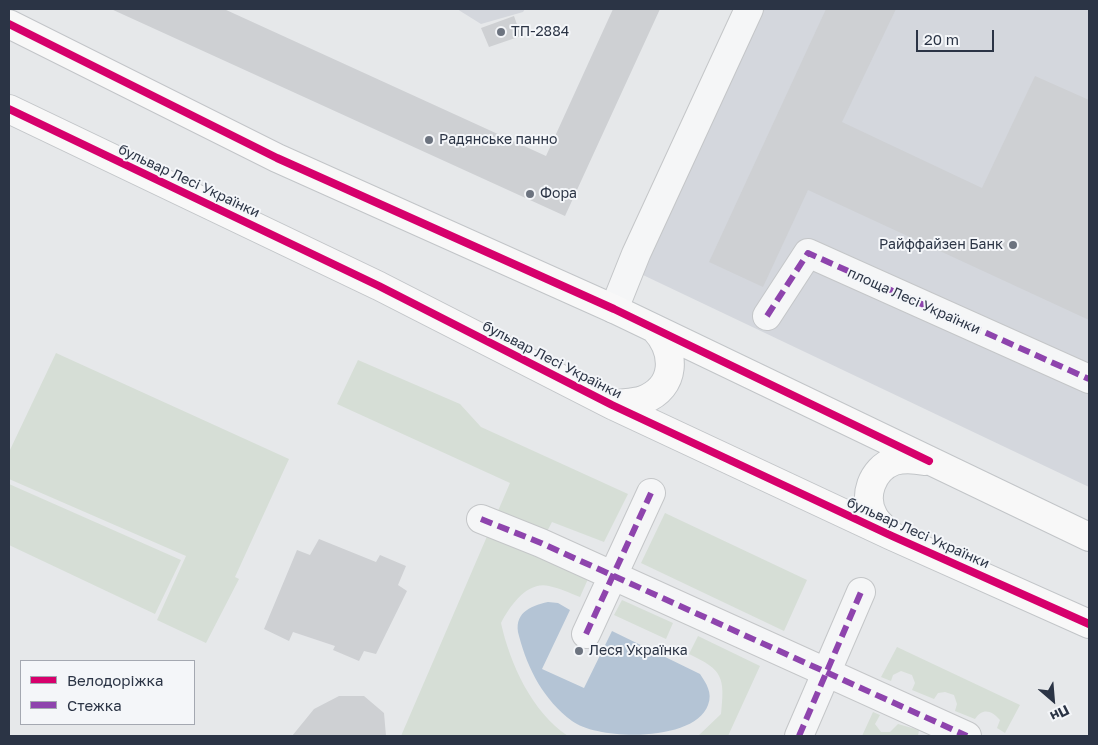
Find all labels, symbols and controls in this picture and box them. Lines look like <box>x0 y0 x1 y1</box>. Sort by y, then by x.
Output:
scale bar <box>918 20 996 52</box>
place label: ТП-2884 <box>511 24 569 40</box>
marker: ТП-2884 <box>495 26 507 38</box>
text: 20 m <box>924 30 959 48</box>
place label: Радянське панно <box>439 132 557 148</box>
marker: Радянське панно <box>423 134 435 146</box>
street label: бульвар Лесі Українки <box>115 141 263 221</box>
place label: Фора <box>540 186 577 202</box>
marker: Фора <box>524 188 536 200</box>
place label: Райффайзен Банк <box>879 237 1003 253</box>
marker: Райффайзен Банк <box>1007 239 1019 251</box>
street label: площа Лесі Українки <box>845 264 983 338</box>
street label: бульвар Лесі Українки <box>479 317 625 403</box>
street label: бульвар Лесі Українки <box>844 494 992 572</box>
place label: Леся Українка <box>589 643 688 659</box>
marker: Леся Українка <box>573 645 585 657</box>
legend <box>20 660 195 725</box>
text: Велодоріжка <box>67 671 164 689</box>
north arrow <box>1028 675 1078 725</box>
text: Стежка <box>67 696 122 714</box>
text: Пн <box>1048 702 1072 726</box>

